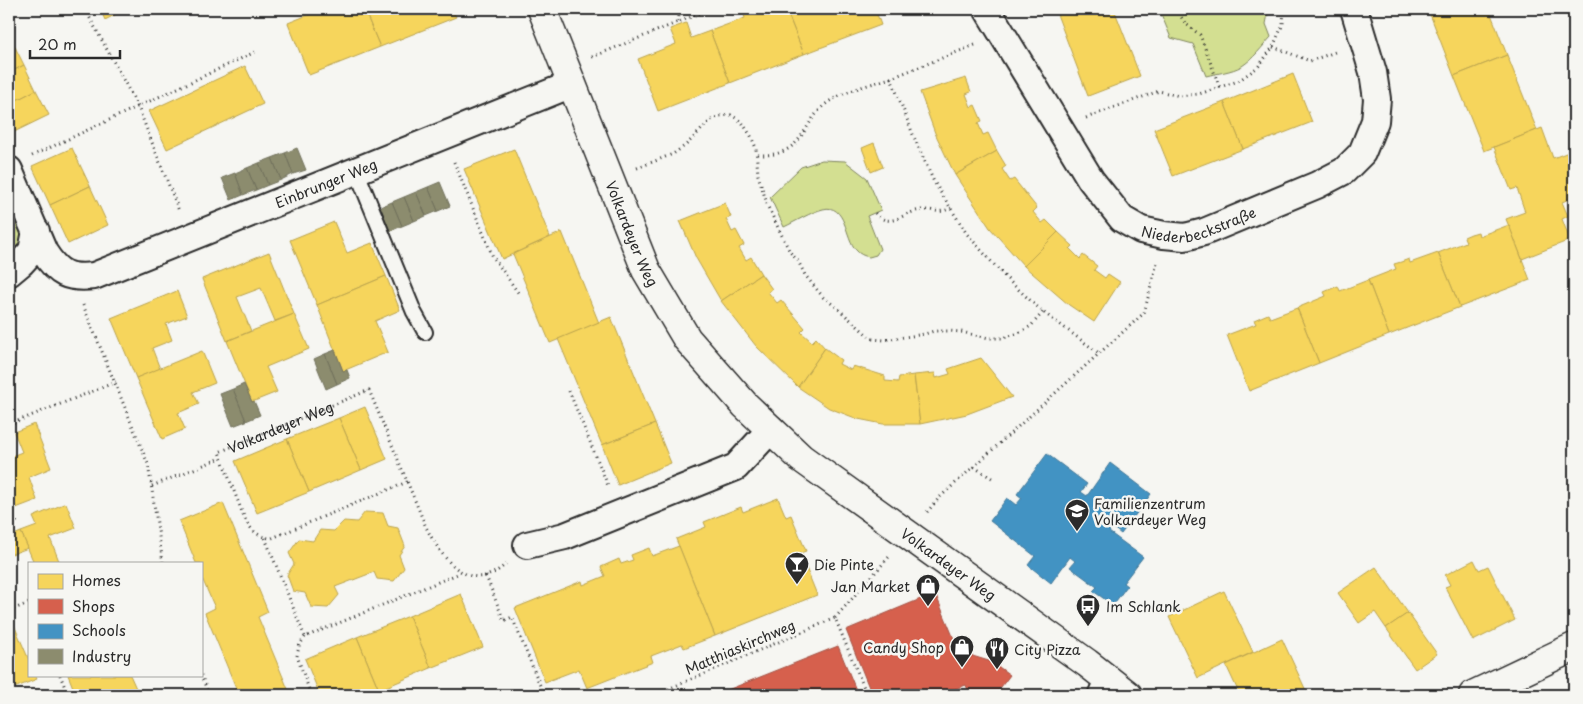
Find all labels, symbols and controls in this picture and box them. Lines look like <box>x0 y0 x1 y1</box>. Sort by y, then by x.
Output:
scale bar <box>30 28 120 60</box>
text: 20 m <box>38 32 77 55</box>
street label: Einbrunger Weg <box>272 153 380 213</box>
street label: Volkardeyer Weg <box>601 178 664 290</box>
street label: Niederbeckstraße <box>1140 201 1259 247</box>
street label: Volkardeyer Weg <box>224 396 336 458</box>
place label: Familienzentrum Volkardeyer Weg <box>1094 493 1206 530</box>
school or university icon: Familienzentrum Volkardeyer Weg <box>1064 498 1090 532</box>
street label: Volkardeyer Weg <box>897 523 1001 605</box>
bar icon: Die Pinte <box>784 551 810 585</box>
place label: Die Pinte <box>814 554 874 575</box>
legend <box>28 562 202 676</box>
text: Homes <box>72 568 121 591</box>
shop icon: Jan Market <box>915 573 941 607</box>
place label: Jan Market <box>831 576 910 597</box>
bus stop icon: Im Schlank <box>1075 593 1101 627</box>
text: Shops <box>72 594 115 617</box>
place label: Im Schlank <box>1106 596 1181 617</box>
street label: Matthiaskirchweg <box>682 614 798 680</box>
text: Schools <box>72 618 126 641</box>
shop icon: Candy Shop <box>949 634 975 668</box>
restaurant icon: City Pizza <box>984 636 1010 670</box>
place label: Candy Shop <box>863 637 944 658</box>
place label: City Pizza <box>1014 639 1081 660</box>
text: Industry <box>72 644 131 667</box>

